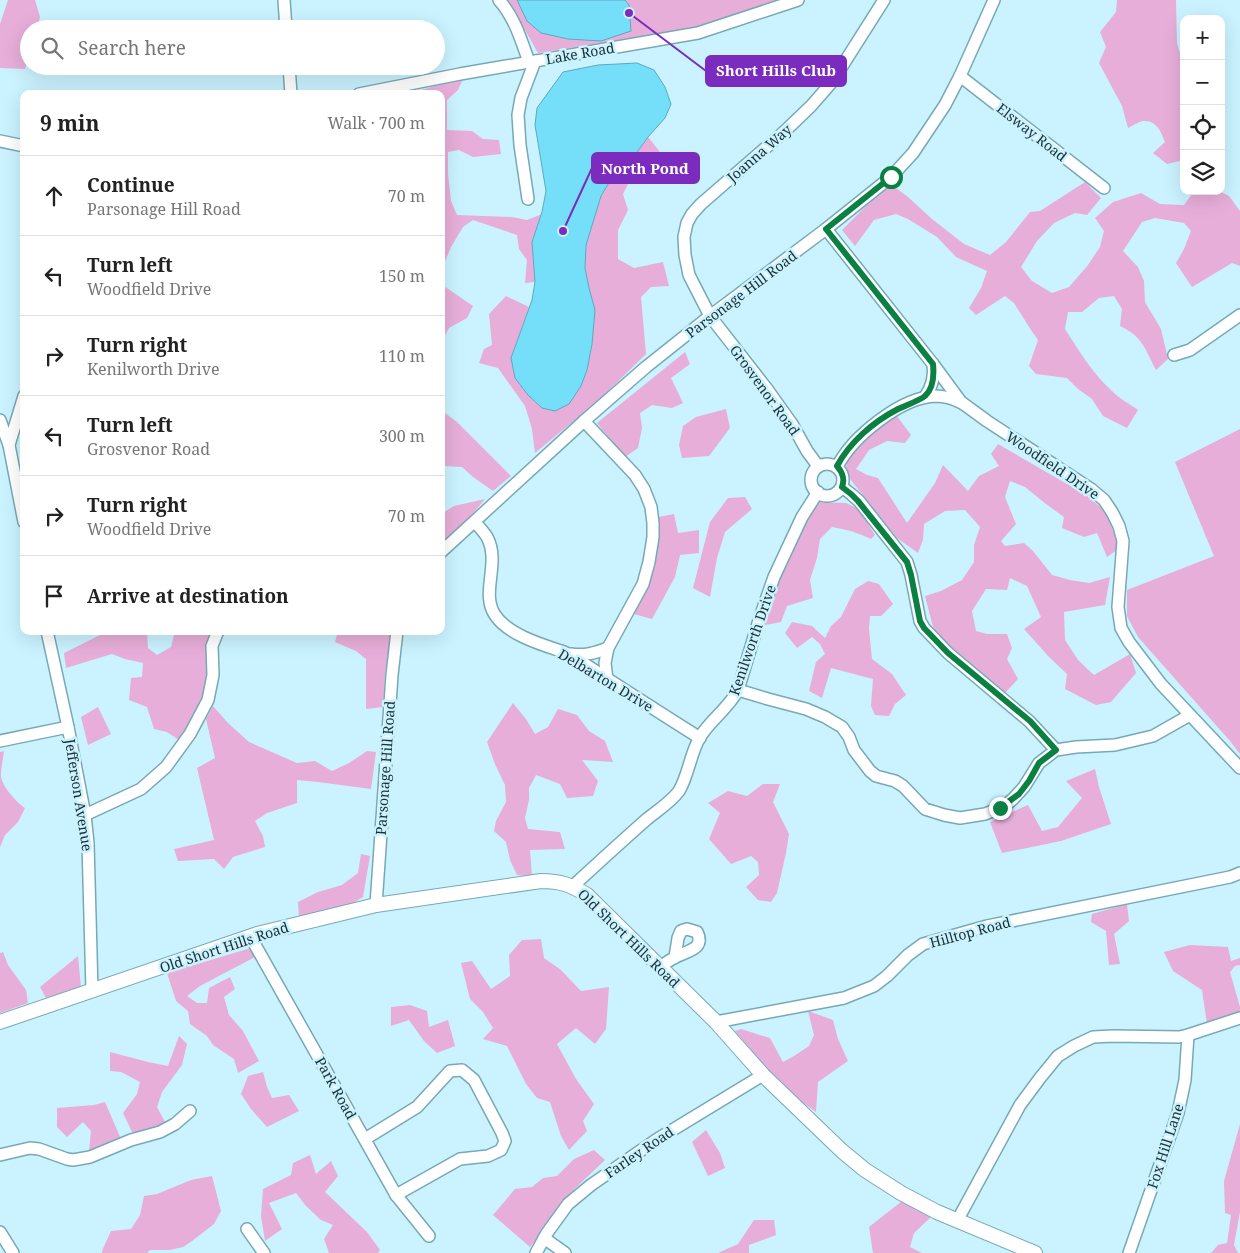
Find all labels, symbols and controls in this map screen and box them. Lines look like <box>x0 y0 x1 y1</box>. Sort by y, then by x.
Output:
map controls <box>1180 15 1225 195</box>
button: + <box>1180 15 1225 60</box>
search box <box>20 20 445 75</box>
icon: search <box>38 34 66 62</box>
text: Search here <box>78 35 186 61</box>
street label: Lake Road <box>544 38 616 68</box>
callout: Short Hills Club <box>706 56 846 86</box>
text: Short Hills Club <box>716 60 836 80</box>
button: − <box>1180 60 1225 105</box>
street label: Elsway Road <box>993 99 1071 166</box>
button: locate <box>1180 105 1225 150</box>
text: 9 min <box>40 109 99 137</box>
text: Walk · 700 m <box>328 112 425 134</box>
street label: Joanna Way <box>722 120 795 187</box>
button: layers <box>1180 150 1225 195</box>
callout: North Pond <box>592 153 699 183</box>
text: North Pond <box>601 158 689 178</box>
route start <box>880 166 903 189</box>
text: Continue <box>87 172 175 198</box>
icon: ahead <box>40 182 68 210</box>
text: 70 m <box>388 185 425 207</box>
text: Parsonage Hill Road <box>87 198 241 220</box>
street label: Parsonage Hill Road <box>682 246 801 342</box>
text: Turn left <box>87 252 173 278</box>
icon: left <box>40 262 68 290</box>
text: 150 m <box>379 265 425 287</box>
text: Woodfield Drive <box>87 278 211 300</box>
text: Turn right <box>87 332 187 358</box>
street label: Grosvenor Road <box>726 341 805 439</box>
icon: right <box>40 342 68 370</box>
text: 110 m <box>379 345 425 367</box>
text: Kenilworth Drive <box>87 358 219 380</box>
text: Turn left <box>87 412 173 438</box>
icon: left <box>40 422 68 450</box>
text: 300 m <box>379 425 425 447</box>
street label: Woodfield Drive <box>1003 427 1103 503</box>
text: Grosvenor Road <box>87 438 210 460</box>
text: Turn right <box>87 492 187 518</box>
icon: right <box>40 502 68 530</box>
text: 70 m <box>388 505 425 527</box>
text: Woodfield Drive <box>87 518 211 540</box>
icon: arrive <box>40 582 68 610</box>
street label: Kenilworth Drive <box>724 582 780 698</box>
text: Arrive at destination <box>87 583 289 609</box>
street label: Delbarton Drive <box>555 644 657 716</box>
street label: Parsonage Hill Road <box>371 700 399 836</box>
street label: Jefferson Avenue <box>61 736 97 853</box>
route end <box>989 797 1012 820</box>
street label: Old Short Hills Road <box>574 884 684 992</box>
street label: Hilltop Road <box>927 912 1013 952</box>
street label: Old Short Hills Road <box>157 917 291 977</box>
street label: Park Road <box>311 1053 361 1123</box>
street label: Fox Hill Lane <box>1142 1101 1188 1191</box>
street label: Farley Road <box>601 1122 678 1182</box>

